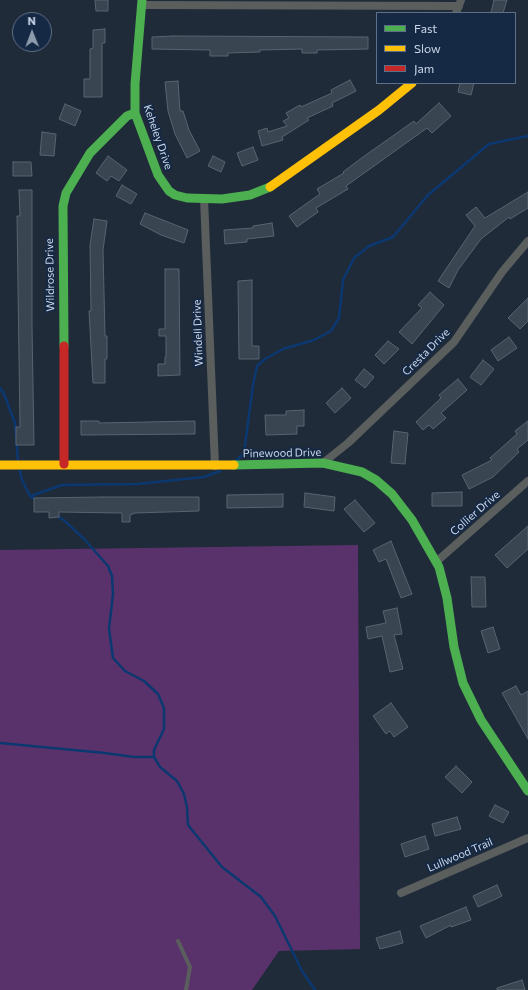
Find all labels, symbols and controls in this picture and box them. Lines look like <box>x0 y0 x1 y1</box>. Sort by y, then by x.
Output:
north arrow <box>12 12 52 52</box>
legend <box>376 12 516 84</box>
text: N <box>28 14 36 27</box>
text: Fast <box>414 21 437 35</box>
text: Slow <box>414 41 441 55</box>
text: Jam <box>414 61 434 75</box>
street label: Keheley Drive <box>141 103 175 171</box>
street label: Wildrose Drive <box>43 238 57 312</box>
street label: Windell Drive <box>190 299 206 367</box>
street label: Cresta Drive <box>400 326 452 378</box>
street label: Pinewood Drive <box>243 446 321 460</box>
street label: Collier Drive <box>448 488 502 538</box>
street label: Lullwood Trail <box>425 835 495 875</box>

